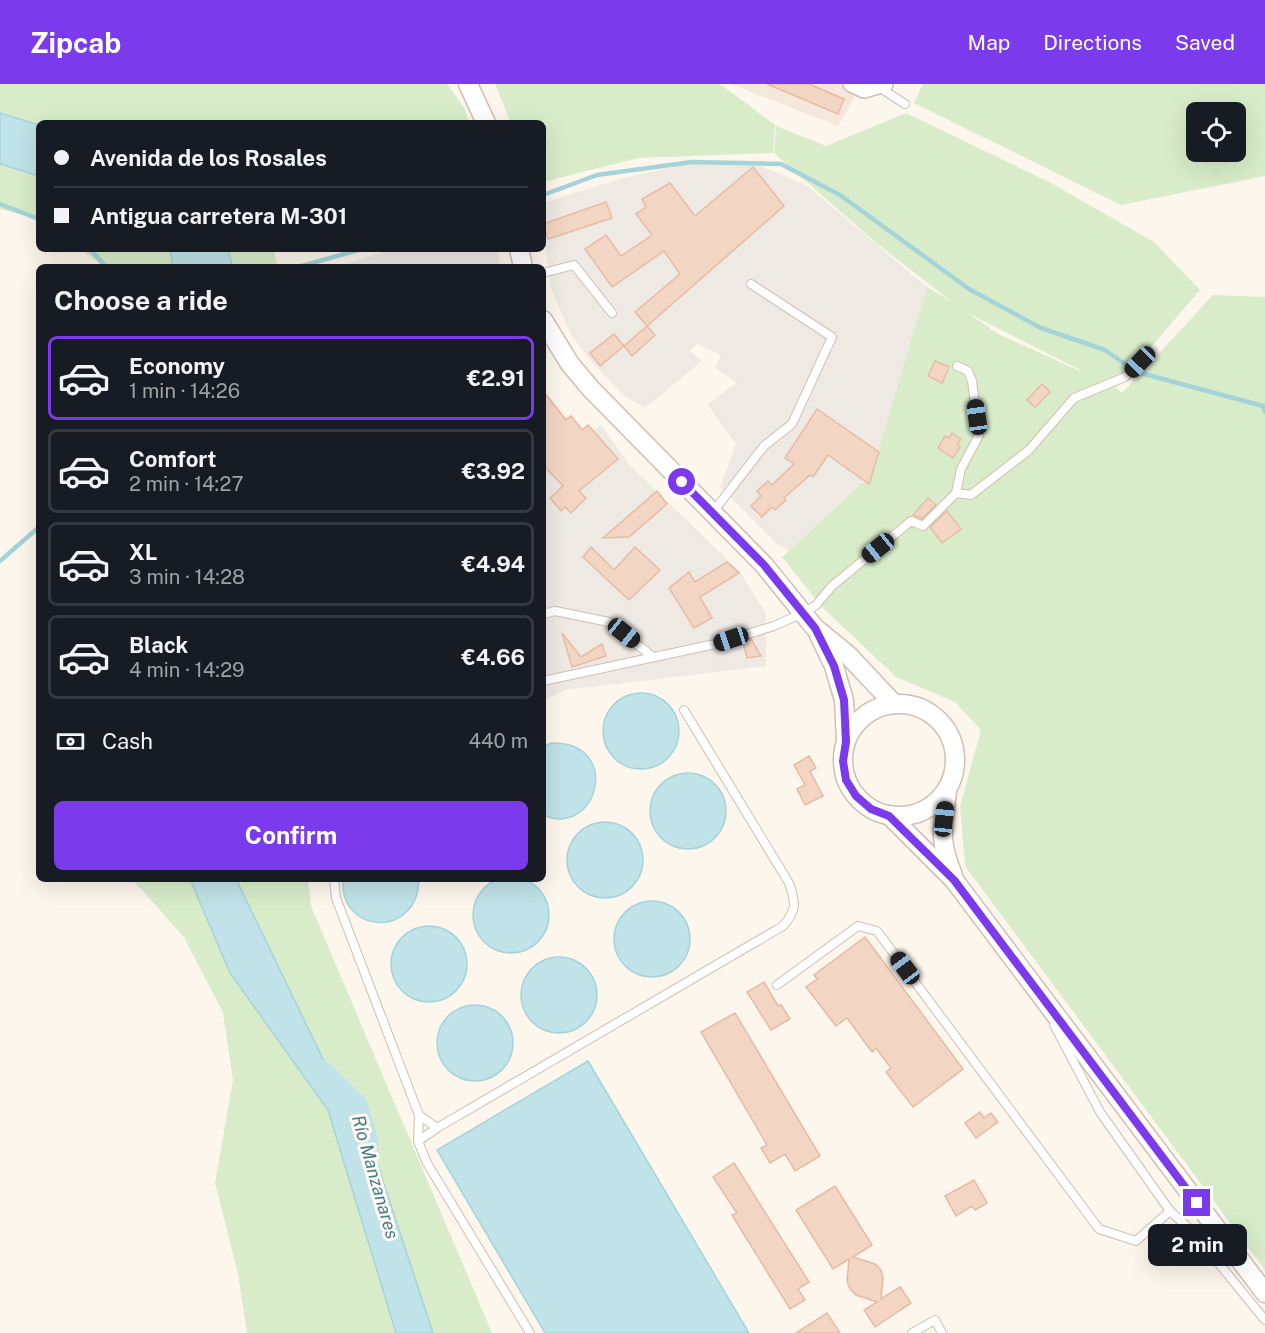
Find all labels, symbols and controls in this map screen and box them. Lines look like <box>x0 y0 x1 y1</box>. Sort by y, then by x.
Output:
text: Zipcab <box>30 26 121 59</box>
text: Map <box>968 30 1010 55</box>
text: Directions <box>1043 30 1142 55</box>
text: Saved <box>1175 30 1235 55</box>
map controls <box>1186 102 1246 162</box>
button: locate <box>1186 102 1246 162</box>
text: Avenida de los Rosales <box>90 145 327 171</box>
text: Antigua carretera M-301 <box>90 203 347 229</box>
text: Choose a ride <box>54 284 228 316</box>
car <box>1121 343 1159 381</box>
icon: car <box>57 351 111 405</box>
text: Economy <box>129 353 225 379</box>
text: €2.91 <box>467 365 525 391</box>
text: 1 min · 14:26 <box>129 379 240 403</box>
car <box>966 398 988 436</box>
icon: car <box>57 444 111 498</box>
text: Comfort <box>129 446 216 472</box>
text: €3.92 <box>462 458 525 484</box>
route start <box>668 468 695 495</box>
text: 2 min · 14:27 <box>129 472 243 496</box>
car <box>858 530 898 566</box>
icon: car <box>57 537 111 591</box>
text: XL <box>129 539 157 565</box>
text: €4.94 <box>461 551 525 577</box>
text: 3 min · 14:28 <box>129 565 245 589</box>
car <box>604 615 644 651</box>
car <box>711 625 751 653</box>
icon: car <box>57 630 111 684</box>
text: Black <box>129 632 188 658</box>
text: €4.66 <box>461 644 525 670</box>
text: 4 min · 14:29 <box>129 658 245 682</box>
icon: cash <box>54 725 87 758</box>
text: Cash <box>102 728 153 754</box>
text: 440 m <box>468 729 528 753</box>
car <box>933 800 955 838</box>
button: Confirm <box>54 801 528 870</box>
car <box>887 948 923 988</box>
water label: Río Manzanares <box>348 1113 403 1241</box>
route end <box>1183 1189 1210 1216</box>
callout: 2 min <box>1148 1224 1246 1266</box>
text: 2 min <box>1171 1233 1224 1257</box>

